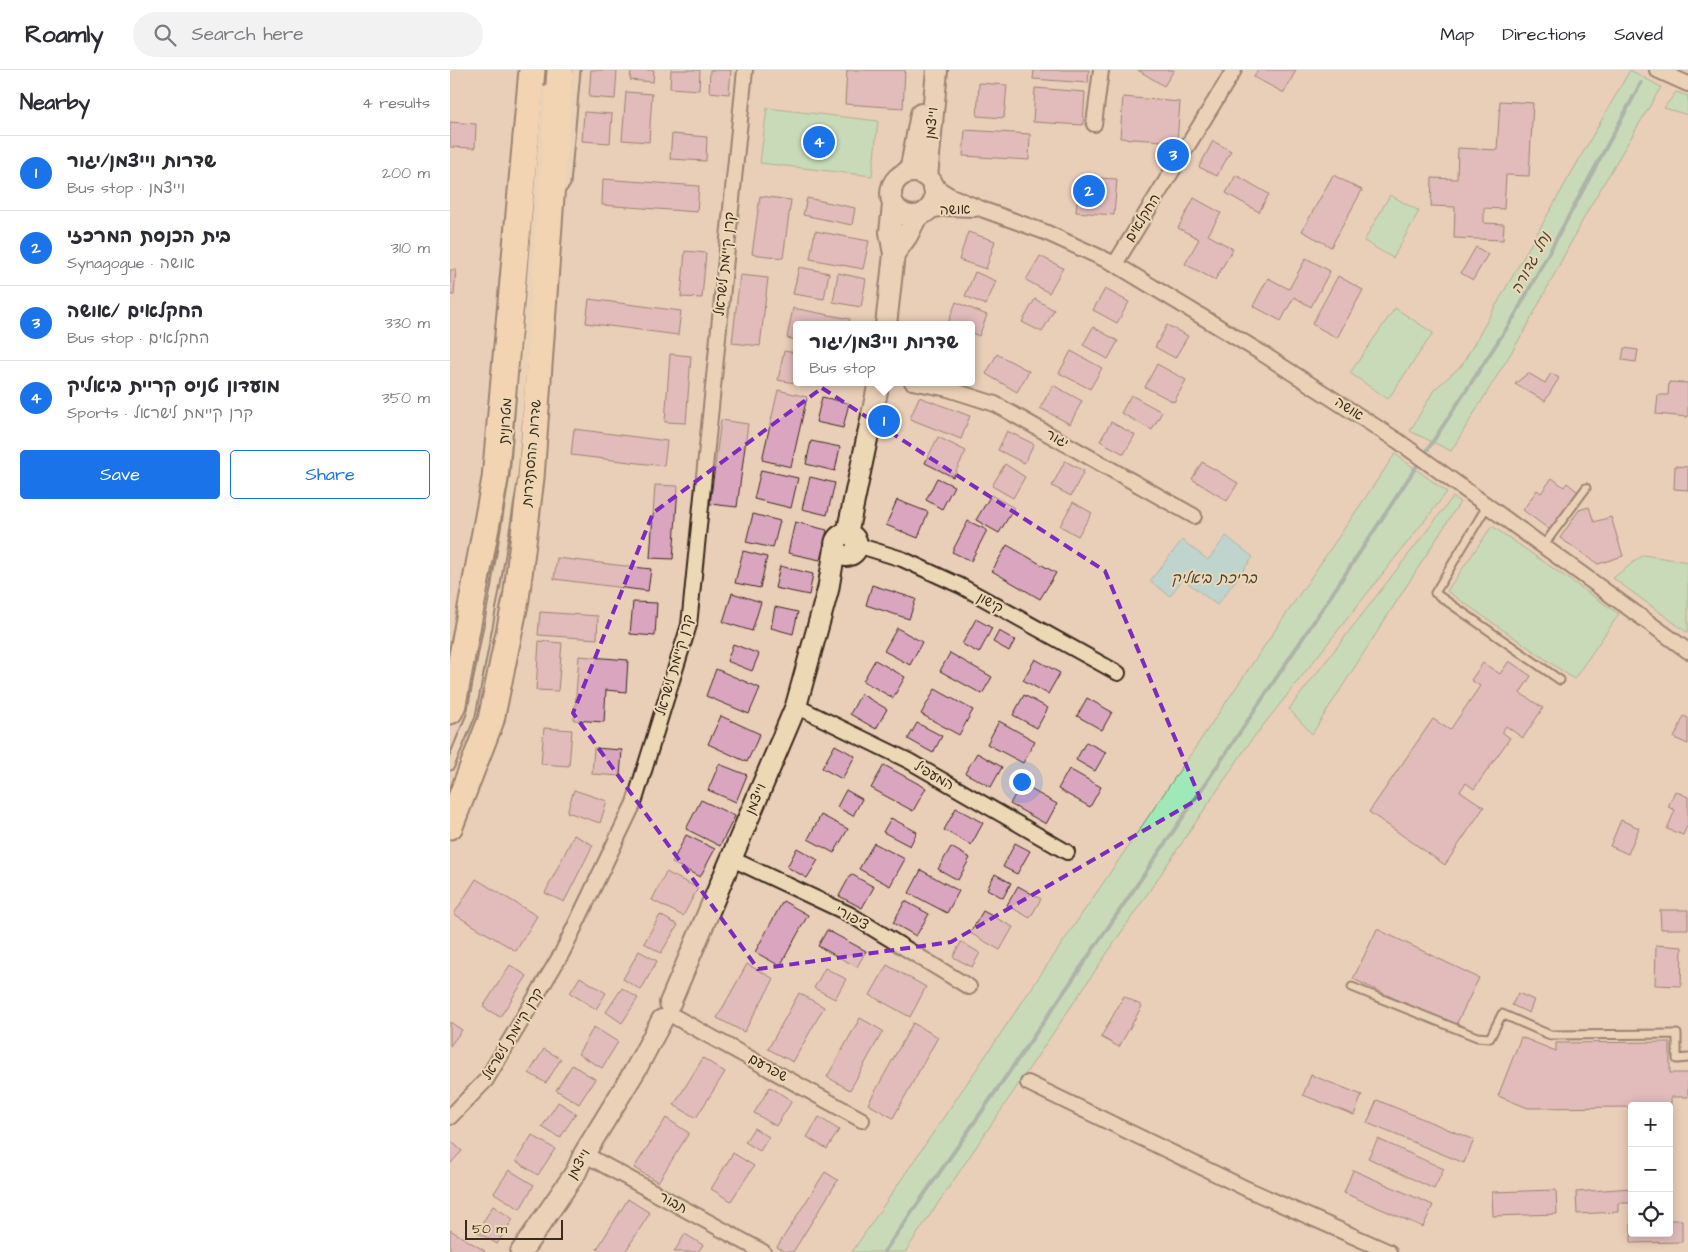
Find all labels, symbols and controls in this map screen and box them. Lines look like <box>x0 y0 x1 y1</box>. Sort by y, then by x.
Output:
search box <box>133 12 483 57</box>
text: Roamly <box>25 18 103 52</box>
icon: search <box>151 21 179 49</box>
text: Search here <box>191 21 304 48</box>
text: Map <box>1440 22 1474 47</box>
text: Directions <box>1502 22 1586 47</box>
text: Saved <box>1614 22 1663 47</box>
text: Nearby <box>20 88 90 117</box>
text: 4 results <box>362 92 430 114</box>
street label: וייצמן <box>921 106 943 140</box>
pin: 4 <box>803 123 835 161</box>
pin: 3 <box>1157 136 1189 174</box>
text: שדרות וייצמן/יגור <box>67 148 216 175</box>
text: 1 <box>35 162 37 184</box>
text: 200 m <box>382 162 430 184</box>
pin: 2 <box>1073 172 1105 210</box>
text: Bus stop · וייצמן <box>67 177 185 199</box>
street label: החקלאים <box>1120 190 1166 246</box>
street label: אושה <box>939 199 971 221</box>
street label: קרן קיימת לישראל <box>710 211 740 317</box>
text: בית הכנסת המרכזי <box>67 223 231 250</box>
water label: נחל גדורה <box>1506 227 1557 297</box>
text: 2 <box>31 237 41 259</box>
text: 310 m <box>391 237 430 259</box>
text: Synagogue · אושה <box>67 252 195 274</box>
text: החקלאים /אושה <box>67 298 203 325</box>
text: 3 <box>32 312 40 334</box>
text: 330 m <box>385 312 430 334</box>
popup <box>793 321 975 386</box>
text: Bus stop · החקלאים <box>67 327 209 349</box>
text: שדרות וייצמן/יגור <box>809 329 959 356</box>
text: Bus stop <box>809 357 876 379</box>
text: מועדון טניס קריית ביאליק <box>67 373 280 400</box>
text: 4 <box>31 387 41 409</box>
text: 350 m <box>382 387 430 409</box>
street label: אושה <box>1331 392 1367 426</box>
street label: מטרונית <box>494 397 518 445</box>
street label: שדרות ההסתדרות <box>517 398 547 509</box>
text: Sports · קרן קיימת לישראל <box>67 402 253 424</box>
pin: 1 <box>868 402 900 440</box>
street label: יגור <box>1042 425 1072 453</box>
button: Save <box>20 450 220 499</box>
button: Share <box>230 450 430 499</box>
water label: בריכת ביאליק <box>1171 568 1258 589</box>
street label: קישון <box>973 588 1007 618</box>
street label: קרן קיימת לישראל <box>651 612 699 718</box>
street label: המעפיל <box>910 756 958 796</box>
your location <box>1009 769 1035 795</box>
street label: וייצמן <box>741 780 771 818</box>
street label: ציפורי <box>832 901 872 935</box>
street label: קרן קיימת לישראל <box>477 984 549 1084</box>
street label: שפרעם <box>745 1049 791 1087</box>
map controls <box>1628 1102 1673 1237</box>
button: + <box>1628 1102 1673 1147</box>
street label: וייצמן <box>562 1145 596 1183</box>
button: − <box>1628 1147 1673 1192</box>
street label: תבור <box>655 1187 691 1219</box>
button: locate <box>1628 1192 1673 1237</box>
scale bar <box>465 1217 562 1240</box>
text: 50 m <box>472 1219 507 1239</box>

